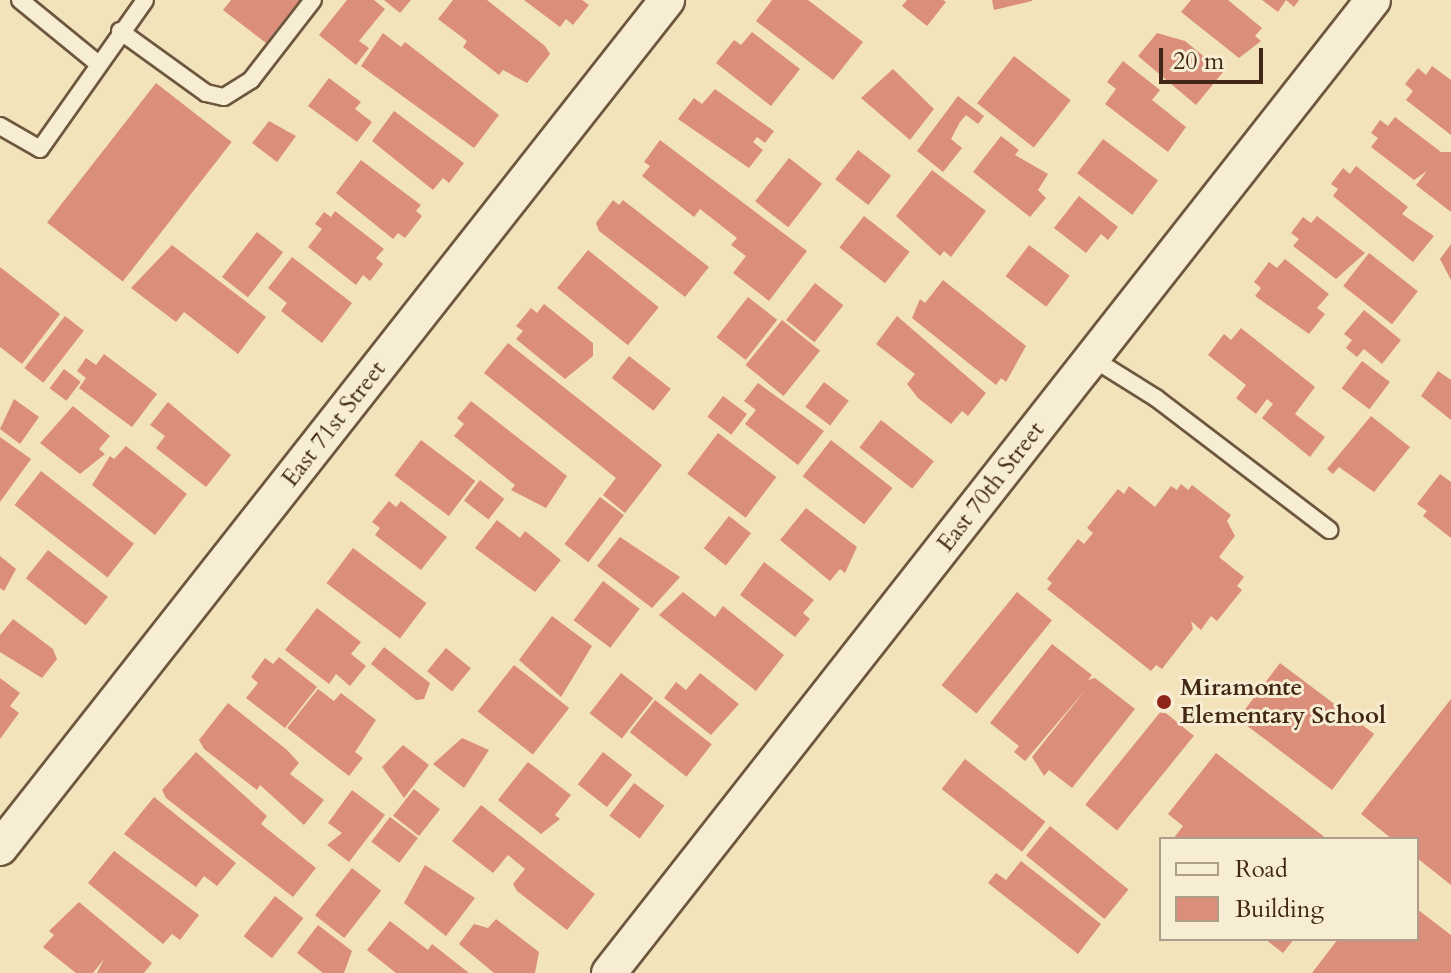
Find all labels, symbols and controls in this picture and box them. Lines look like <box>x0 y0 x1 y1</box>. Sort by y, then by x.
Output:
scale bar <box>1163 32 1267 82</box>
text: 20 m <box>1173 45 1224 78</box>
street label: East 71st Street <box>276 355 392 493</box>
street label: East 70th Street <box>931 416 1051 558</box>
place label: Miramonte Elementary School <box>1180 674 1386 730</box>
marker: Miramonte Elementary School <box>1155 693 1173 711</box>
legend <box>1159 837 1419 941</box>
text: Road <box>1235 853 1288 886</box>
text: Building <box>1235 893 1324 926</box>

